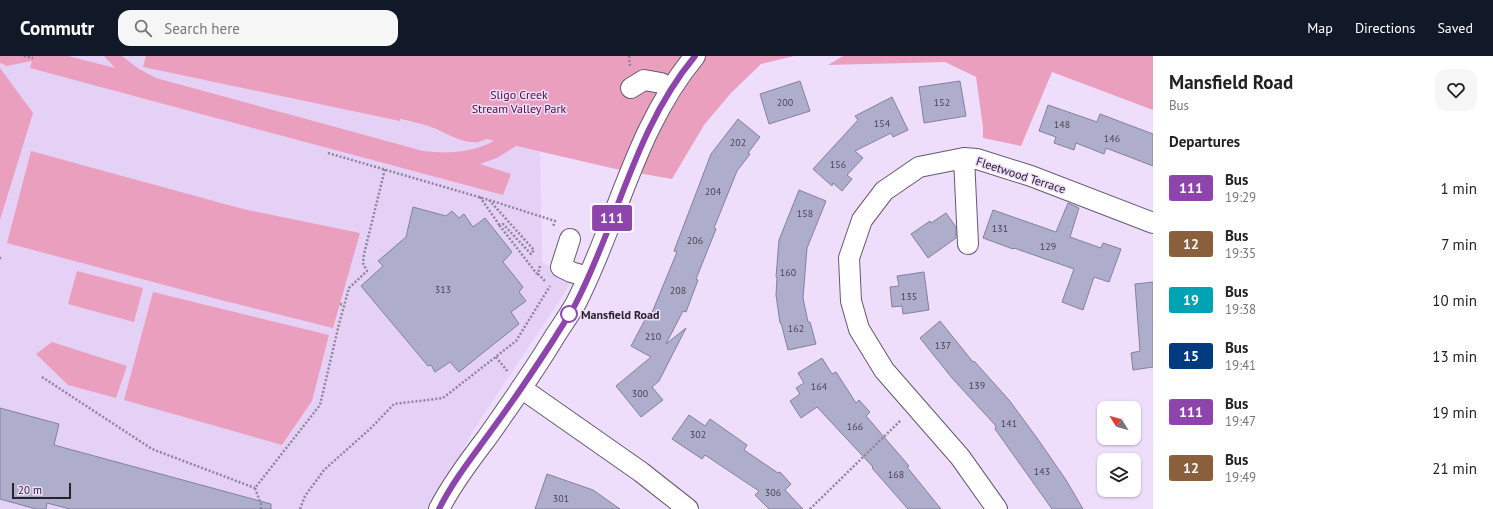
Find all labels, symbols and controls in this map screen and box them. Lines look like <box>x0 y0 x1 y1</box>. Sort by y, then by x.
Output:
search box <box>118 10 398 46</box>
text: Commutr <box>20 16 94 40</box>
icon: search <box>132 17 154 39</box>
text: Search here <box>164 19 240 38</box>
text: Map <box>1307 19 1333 37</box>
text: Directions <box>1355 19 1415 37</box>
text: Saved <box>1437 19 1473 37</box>
button: heart <box>1435 69 1477 111</box>
text: Mansfield Road <box>1169 70 1293 94</box>
park label: Sligo Creek Stream Valley Park <box>472 87 567 116</box>
house number: 200 <box>777 96 794 109</box>
house number: 152 <box>934 96 950 109</box>
text: Bus <box>1169 97 1189 114</box>
house number: 154 <box>874 117 891 130</box>
house number: 148 <box>1054 118 1070 131</box>
house number: 146 <box>1104 132 1120 145</box>
text: Departures <box>1169 132 1240 151</box>
house number: 202 <box>730 136 746 149</box>
street label: Fleetwood Terrace <box>974 153 1068 197</box>
house number: 156 <box>830 158 846 171</box>
text: Bus <box>1225 170 1248 189</box>
text: 111 <box>1179 179 1203 197</box>
text: 1 min <box>1440 179 1477 198</box>
house number: 204 <box>705 185 722 198</box>
text: 19:29 <box>1225 189 1256 206</box>
line badge: 111 <box>589 205 635 231</box>
house number: 158 <box>797 207 813 220</box>
text: 111 <box>600 209 624 227</box>
house number: 131 <box>992 222 1008 235</box>
text: Bus <box>1225 226 1248 245</box>
house number: 206 <box>687 234 703 247</box>
text: 12 <box>1183 235 1199 253</box>
text: 7 min <box>1441 235 1477 254</box>
house number: 129 <box>1040 240 1056 253</box>
text: 19:35 <box>1225 245 1256 262</box>
house number: 160 <box>780 266 797 279</box>
text: Bus <box>1225 282 1248 301</box>
house number: 313 <box>435 283 451 296</box>
house number: 208 <box>670 284 686 297</box>
house number: 135 <box>901 290 917 303</box>
text: 19 <box>1183 291 1199 309</box>
text: 10 min <box>1432 291 1477 310</box>
text: 19:38 <box>1225 301 1256 318</box>
marker: Mansfield Road <box>560 305 578 323</box>
place label: Mansfield Road <box>581 307 659 322</box>
house number: 162 <box>788 322 804 335</box>
house number: 210 <box>645 330 662 343</box>
text: Bus <box>1225 338 1248 357</box>
house number: 137 <box>935 339 951 352</box>
text: 15 <box>1183 347 1199 365</box>
text: 13 min <box>1432 347 1477 366</box>
text: 19:41 <box>1225 357 1256 374</box>
house number: 139 <box>969 379 985 392</box>
house number: 164 <box>811 380 828 393</box>
house number: 300 <box>632 387 649 400</box>
text: Bus <box>1225 394 1248 413</box>
north arrow <box>1097 401 1141 445</box>
map controls <box>1097 401 1141 497</box>
text: 111 <box>1179 403 1203 421</box>
text: 19 min <box>1432 403 1477 422</box>
text: 19:47 <box>1225 413 1256 430</box>
house number: 141 <box>1001 417 1017 430</box>
house number: 166 <box>847 420 863 433</box>
house number: 302 <box>690 428 706 441</box>
text: Bus <box>1225 450 1248 469</box>
button: layers <box>1097 453 1141 497</box>
text: 12 <box>1183 459 1199 477</box>
text: 21 min <box>1432 459 1477 478</box>
house number: 143 <box>1034 465 1050 478</box>
house number: 168 <box>888 468 904 481</box>
text: 19:49 <box>1225 469 1256 486</box>
scale bar <box>12 481 71 500</box>
text: 20 m <box>18 483 42 497</box>
house number: 306 <box>765 486 781 499</box>
house number: 301 <box>553 492 569 505</box>

